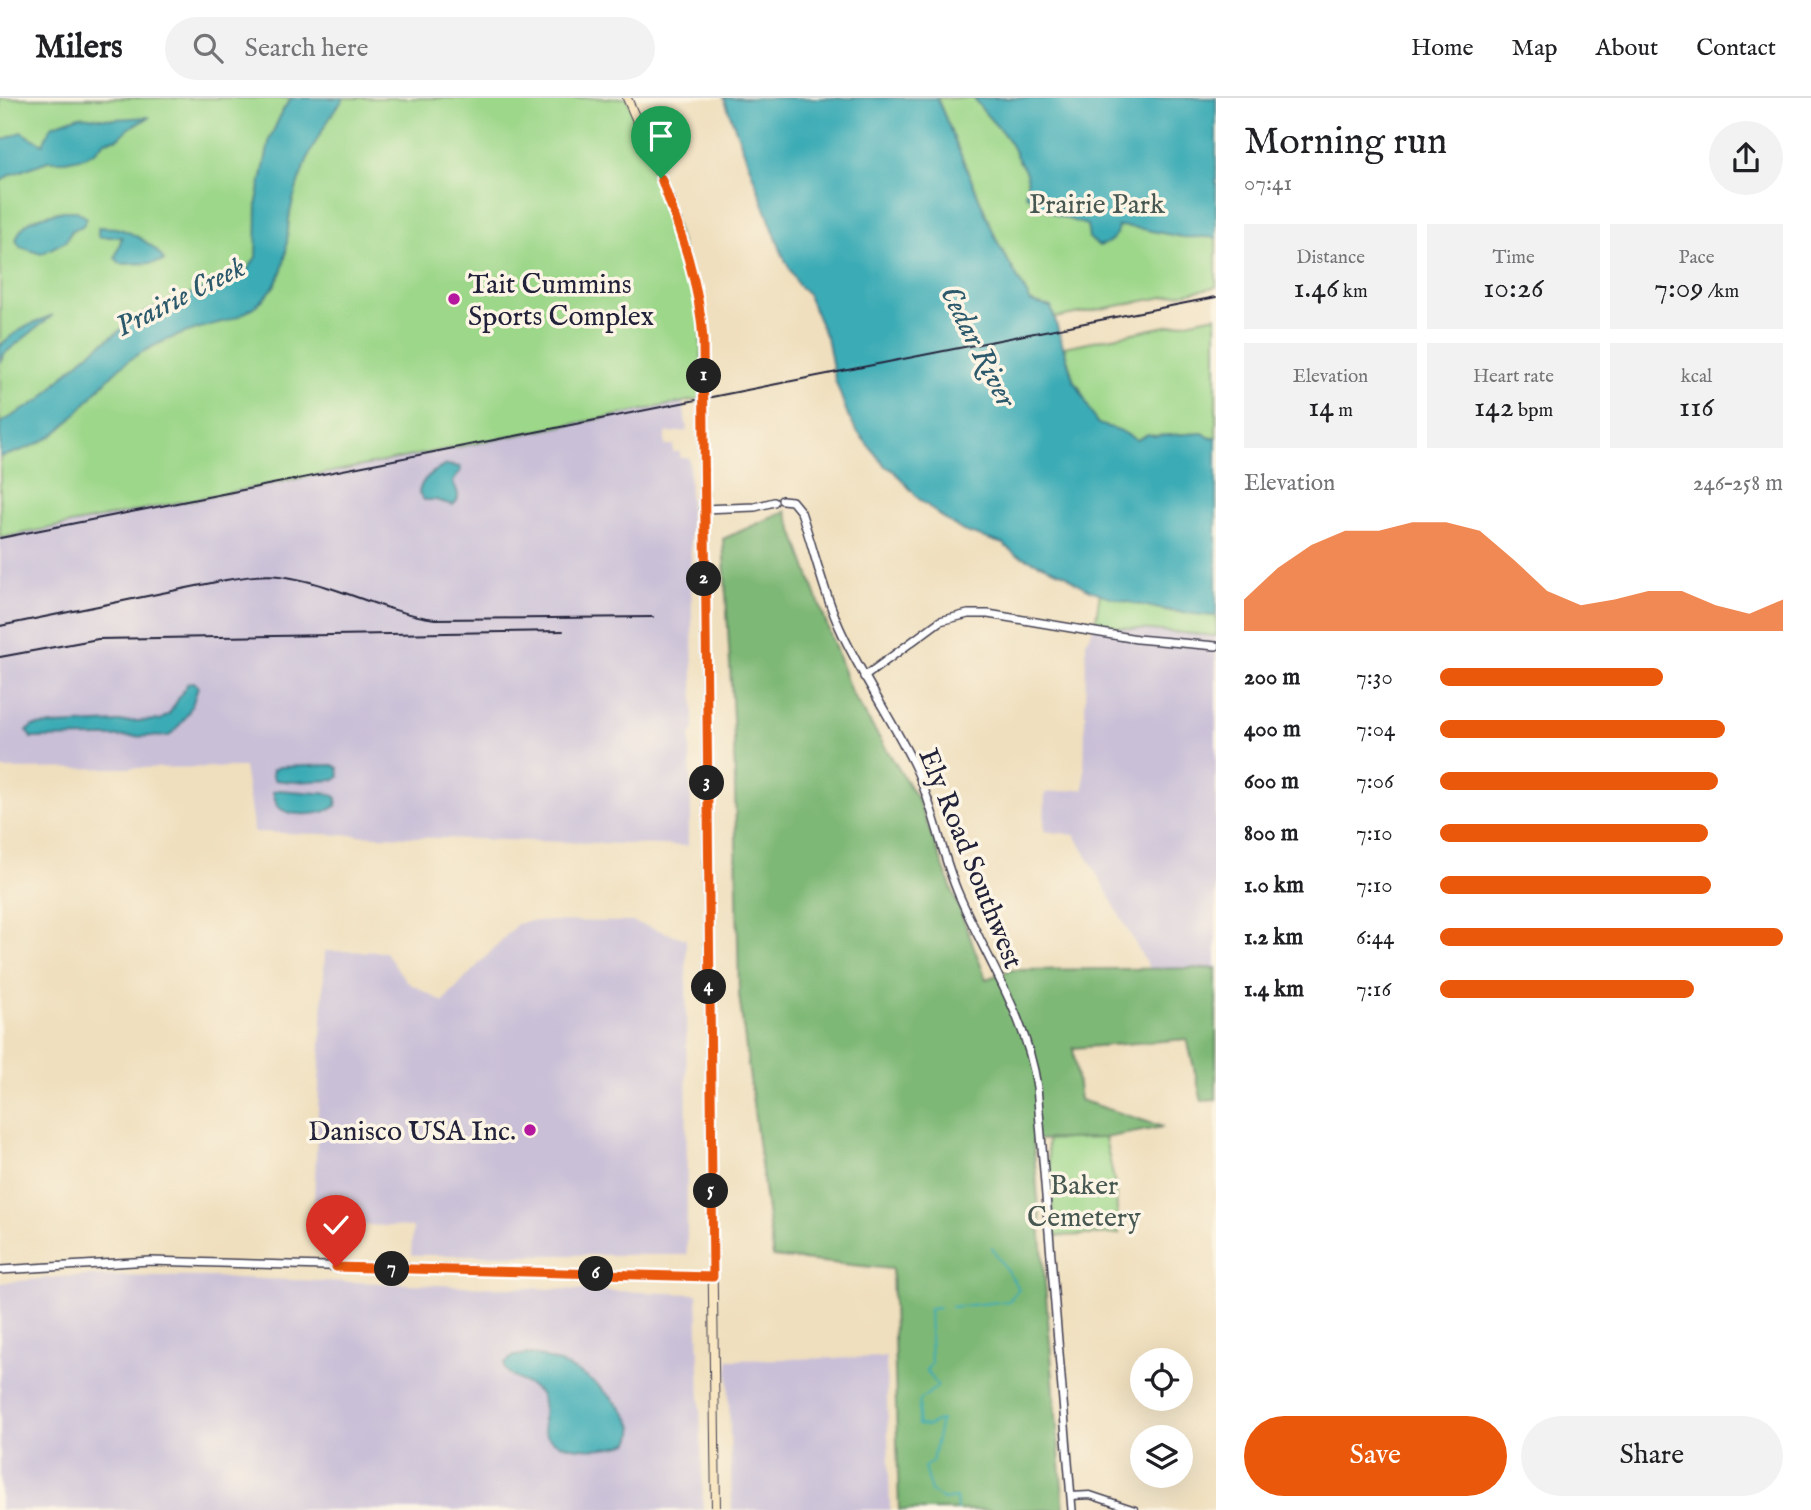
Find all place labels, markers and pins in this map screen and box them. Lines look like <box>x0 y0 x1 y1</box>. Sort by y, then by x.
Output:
pin <box>631 106 691 178</box>
place label: Tait Cummins Sports Complex <box>468 268 655 335</box>
marker: Tait Cummins Sports Complex <box>446 291 462 307</box>
pin: 1 <box>686 358 722 394</box>
pin: 2 <box>686 561 722 596</box>
pin: 3 <box>690 766 724 800</box>
pin: 4 <box>692 970 726 1004</box>
place label: Danisco USA Inc. <box>308 1115 516 1150</box>
marker: Danisco USA Inc. <box>522 1122 538 1138</box>
pin: 5 <box>694 1174 728 1208</box>
pin <box>306 1195 366 1267</box>
pin: 7 <box>374 1252 410 1286</box>
pin: 6 <box>578 1256 614 1292</box>

